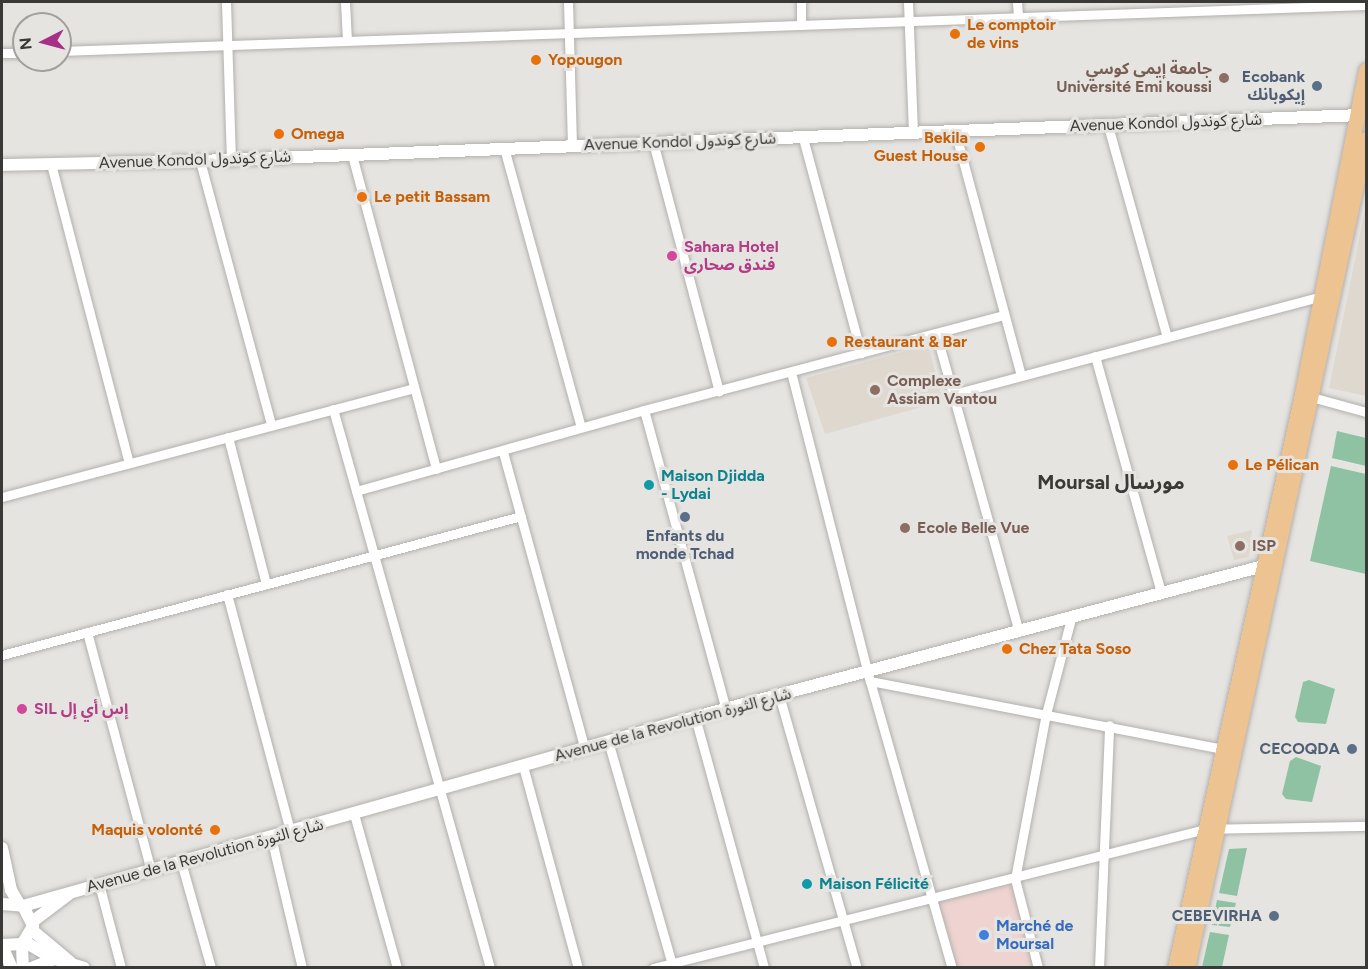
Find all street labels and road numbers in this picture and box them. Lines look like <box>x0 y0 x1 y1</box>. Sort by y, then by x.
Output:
street label: Avenue Kondol شارع كوندول <box>1070 110 1262 136</box>
street label: Avenue Kondol شارع كوندول <box>584 129 776 155</box>
street label: Avenue Kondol شارع كوندول <box>99 147 291 173</box>
street label: Avenue de la Revolution شارع الثورة <box>552 684 794 766</box>
street label: Avenue de la Revolution شارع الثورة <box>84 815 326 897</box>

